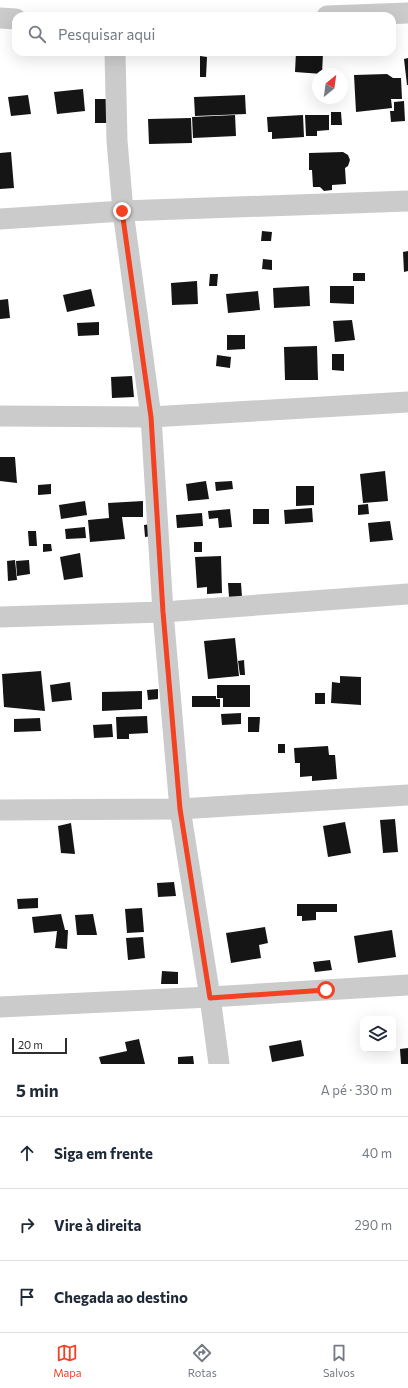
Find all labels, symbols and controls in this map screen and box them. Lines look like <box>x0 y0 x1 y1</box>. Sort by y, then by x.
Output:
search box <box>12 12 396 56</box>
icon: search <box>26 23 48 45</box>
text: Pesquisar aqui <box>58 25 155 43</box>
north arrow <box>312 68 348 104</box>
route end <box>113 202 131 220</box>
route start <box>317 981 335 999</box>
map controls <box>360 1016 396 1052</box>
button: layers <box>360 1016 396 1052</box>
scale bar <box>12 1036 67 1055</box>
text: 20 m <box>18 1038 43 1051</box>
text: 5 min <box>16 1080 59 1101</box>
text: A pé · 330 m <box>321 1082 392 1098</box>
icon: ahead <box>16 1142 38 1164</box>
text: Siga em frente <box>54 1144 153 1162</box>
text: 40 m <box>362 1145 392 1161</box>
icon: right <box>16 1214 38 1236</box>
text: Vire à direita <box>54 1216 142 1234</box>
text: 290 m <box>355 1217 392 1233</box>
icon: arrive <box>16 1286 38 1308</box>
text: Chegada ao destino <box>54 1288 188 1306</box>
tab: Mapa <box>53 1342 82 1379</box>
tab: Rotas <box>188 1342 217 1379</box>
tab: Salvos <box>323 1342 355 1379</box>

